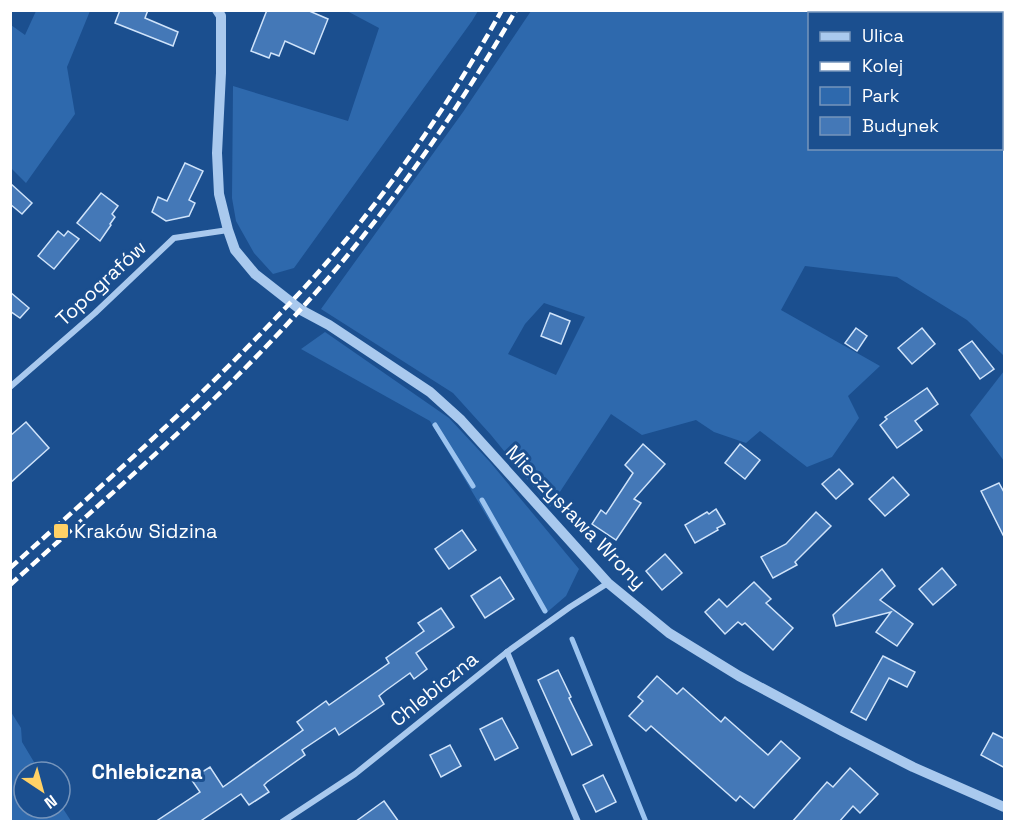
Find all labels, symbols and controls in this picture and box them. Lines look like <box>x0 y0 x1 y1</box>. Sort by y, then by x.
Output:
legend <box>808 12 1003 150</box>
text: Ulica <box>862 24 904 47</box>
text: Kolej <box>862 54 903 77</box>
text: Park <box>862 84 900 107</box>
text: Budynek <box>862 114 939 137</box>
street label: Topografów <box>50 234 152 332</box>
street label: Mieczysława Wrony <box>500 439 652 595</box>
place label: Kraków Sidzina <box>74 518 218 544</box>
marker: Kraków Sidzina <box>52 522 70 540</box>
street label: Chlebiczna <box>385 646 483 732</box>
district label: Chlebiczna <box>91 758 203 785</box>
north arrow <box>12 760 72 820</box>
text: N <box>40 790 61 813</box>

